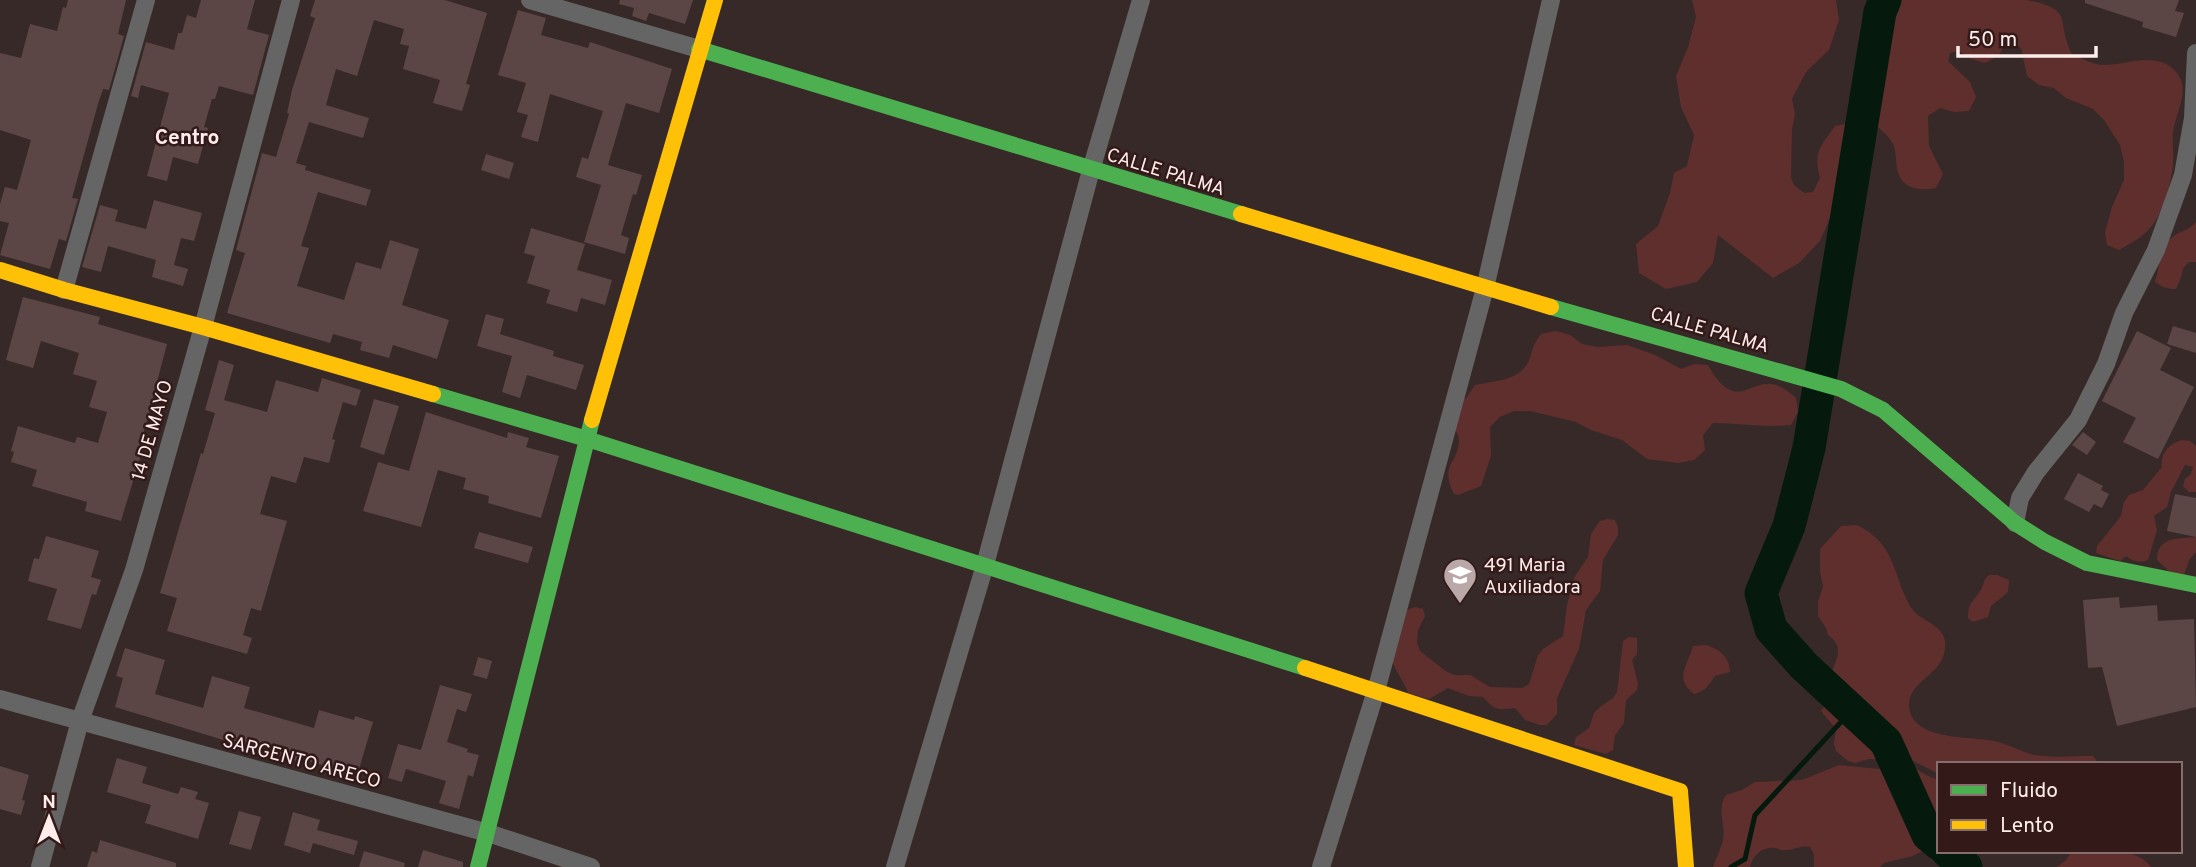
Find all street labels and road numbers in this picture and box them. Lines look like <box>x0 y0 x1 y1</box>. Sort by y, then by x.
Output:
street label: CALLE PALMA <box>1103 144 1227 202</box>
street label: CALLE PALMA <box>1647 303 1772 359</box>
street label: 14 DE MAYO <box>127 378 179 484</box>
street label: SARGENTO ARECO <box>220 729 383 795</box>

